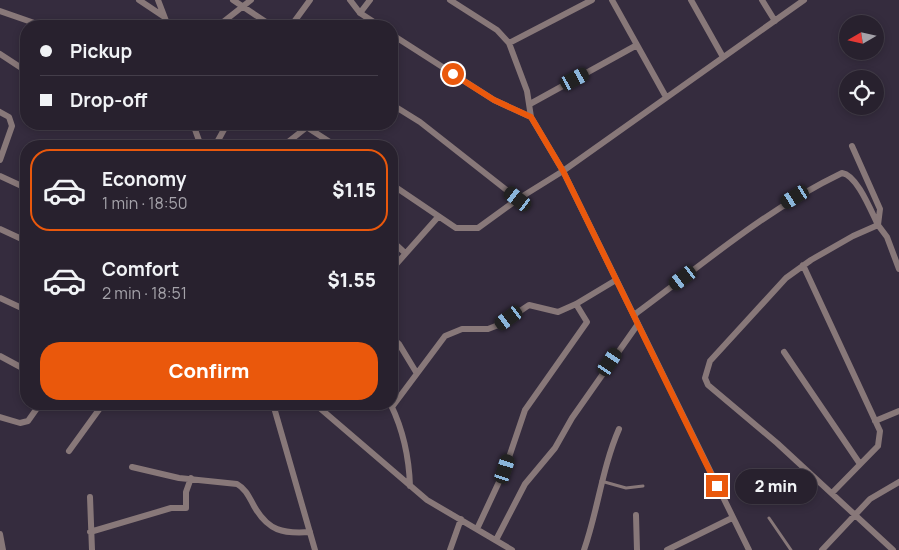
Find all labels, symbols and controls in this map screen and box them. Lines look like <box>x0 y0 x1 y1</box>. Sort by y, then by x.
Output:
north arrow <box>839 15 884 60</box>
map controls <box>839 15 884 115</box>
text: Pickup <box>70 38 132 64</box>
route start <box>442 63 464 85</box>
car <box>558 65 591 93</box>
button: locate <box>839 70 884 115</box>
text: Drop-off <box>70 87 147 113</box>
text: Economy <box>102 166 186 192</box>
icon: car <box>42 168 87 213</box>
text: $1.15 <box>332 177 376 203</box>
car <box>778 183 811 211</box>
car <box>501 184 534 214</box>
text: 1 min · 18:50 <box>102 192 188 214</box>
text: Comfort <box>102 256 179 282</box>
icon: car <box>42 258 87 303</box>
car <box>666 263 699 293</box>
text: $1.55 <box>327 267 376 293</box>
text: 2 min · 18:51 <box>102 282 187 304</box>
car <box>492 303 525 333</box>
button: Confirm <box>40 342 378 400</box>
car <box>595 345 624 379</box>
car <box>493 452 516 486</box>
callout: 2 min <box>734 468 817 504</box>
route end <box>706 475 728 497</box>
text: 2 min <box>755 475 797 497</box>

